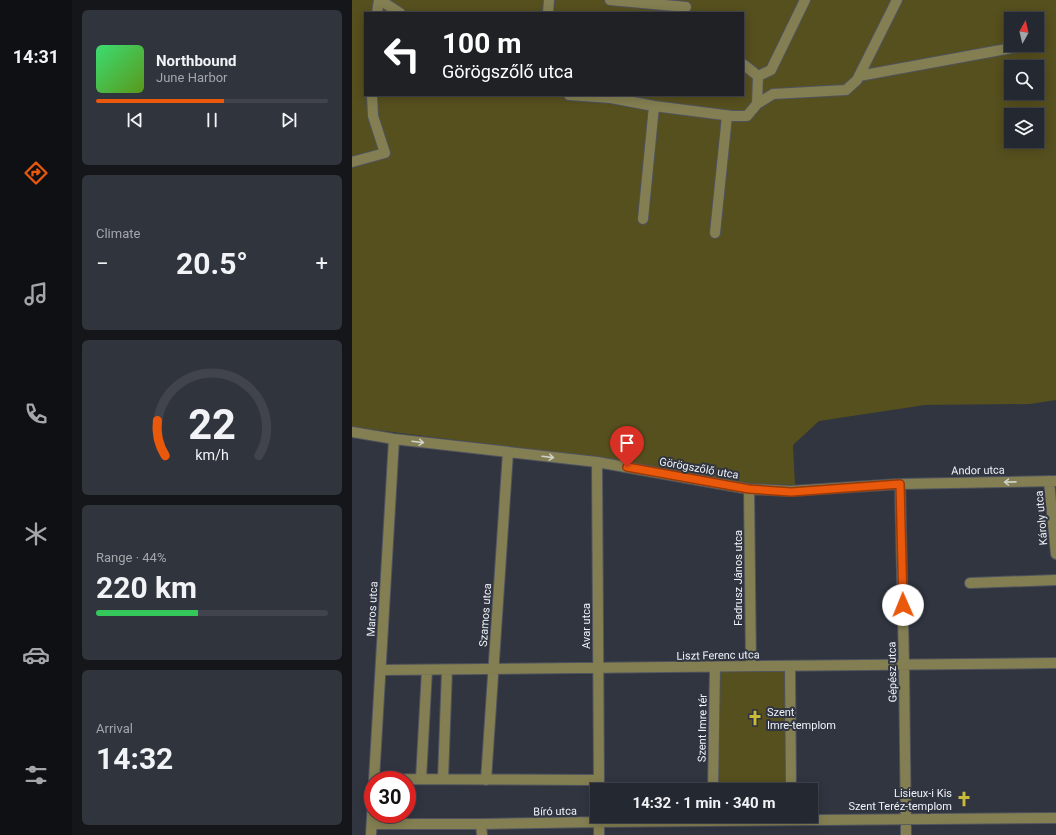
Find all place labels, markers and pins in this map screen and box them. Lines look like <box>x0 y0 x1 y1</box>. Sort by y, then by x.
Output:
pin <box>610 426 644 467</box>
place label: Szent Imre-templom <box>767 706 836 732</box>
church icon: Szent Imre-templom <box>746 709 764 727</box>
place label: Lisieux-i Kis Szent Teréz-templom <box>848 787 952 813</box>
church icon: Lisieux-i Kis Szent Teréz-templom <box>955 790 973 808</box>

